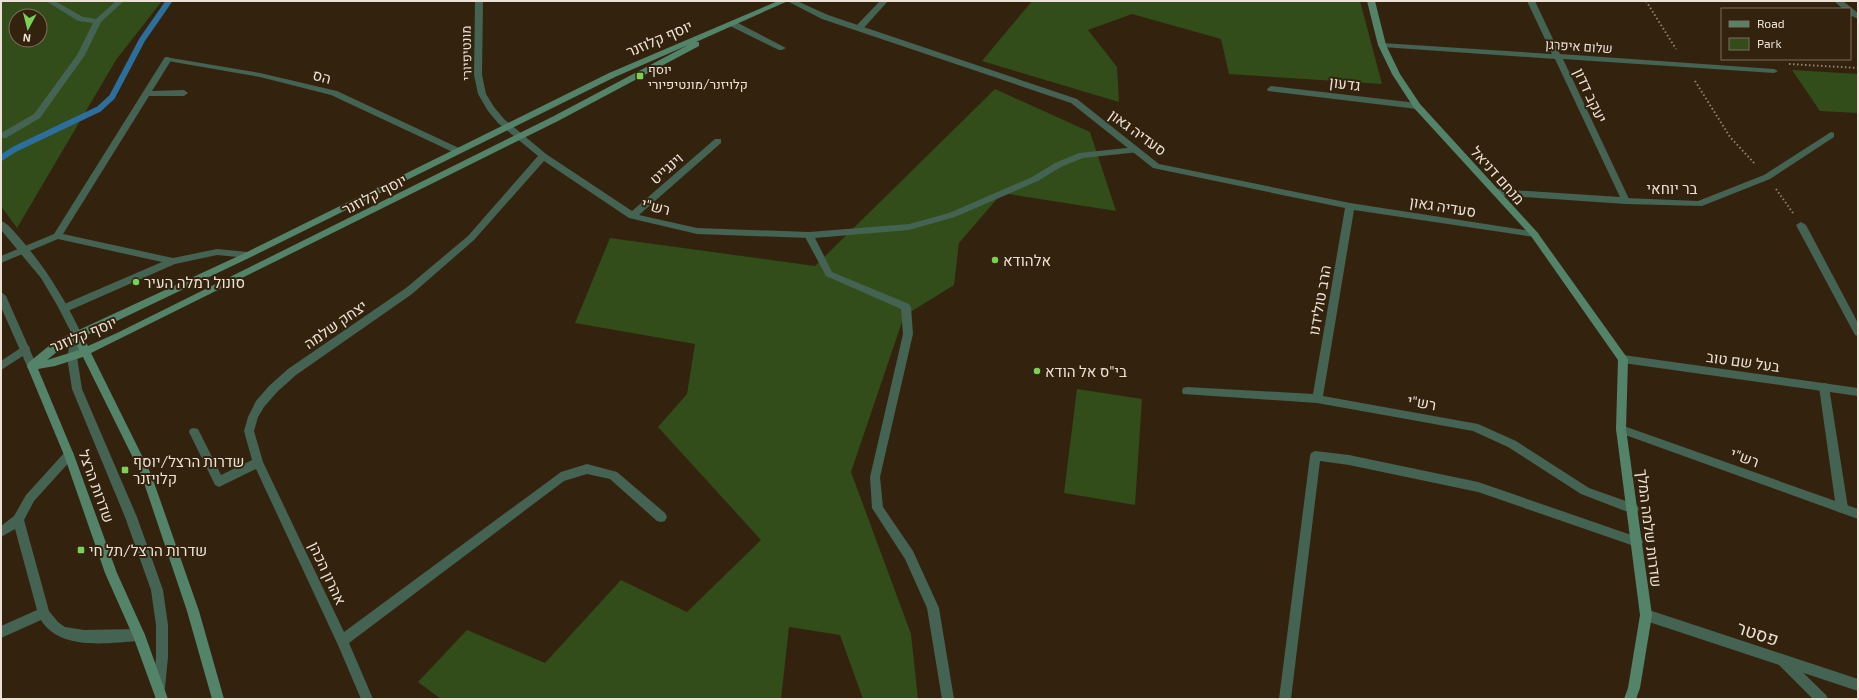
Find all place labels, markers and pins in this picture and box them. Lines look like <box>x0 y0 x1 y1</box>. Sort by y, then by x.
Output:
place label: יוסף קלויזנר/מונטיפיורי <box>648 61 748 92</box>
marker: יוסף קלויזנר/מונטיפיורי <box>635 71 645 81</box>
place label: אלהודא <box>1003 251 1051 269</box>
marker: אלהודא <box>990 255 1000 265</box>
place label: סונול רמלה העיר <box>144 273 245 291</box>
marker: סונול רמלה העיר <box>131 277 141 287</box>
place label: בי"ס אל הודא <box>1045 362 1127 380</box>
marker: בי"ס אל הודא <box>1032 366 1042 376</box>
place label: שדרות הרצל/יוסף קלויזנר <box>133 452 244 487</box>
marker: שדרות הרצל/יוסף קלויזנר <box>120 465 130 475</box>
place label: שדרות הרצל/תל חי <box>89 541 207 559</box>
marker: שדרות הרצל/תל חי <box>76 545 86 555</box>

